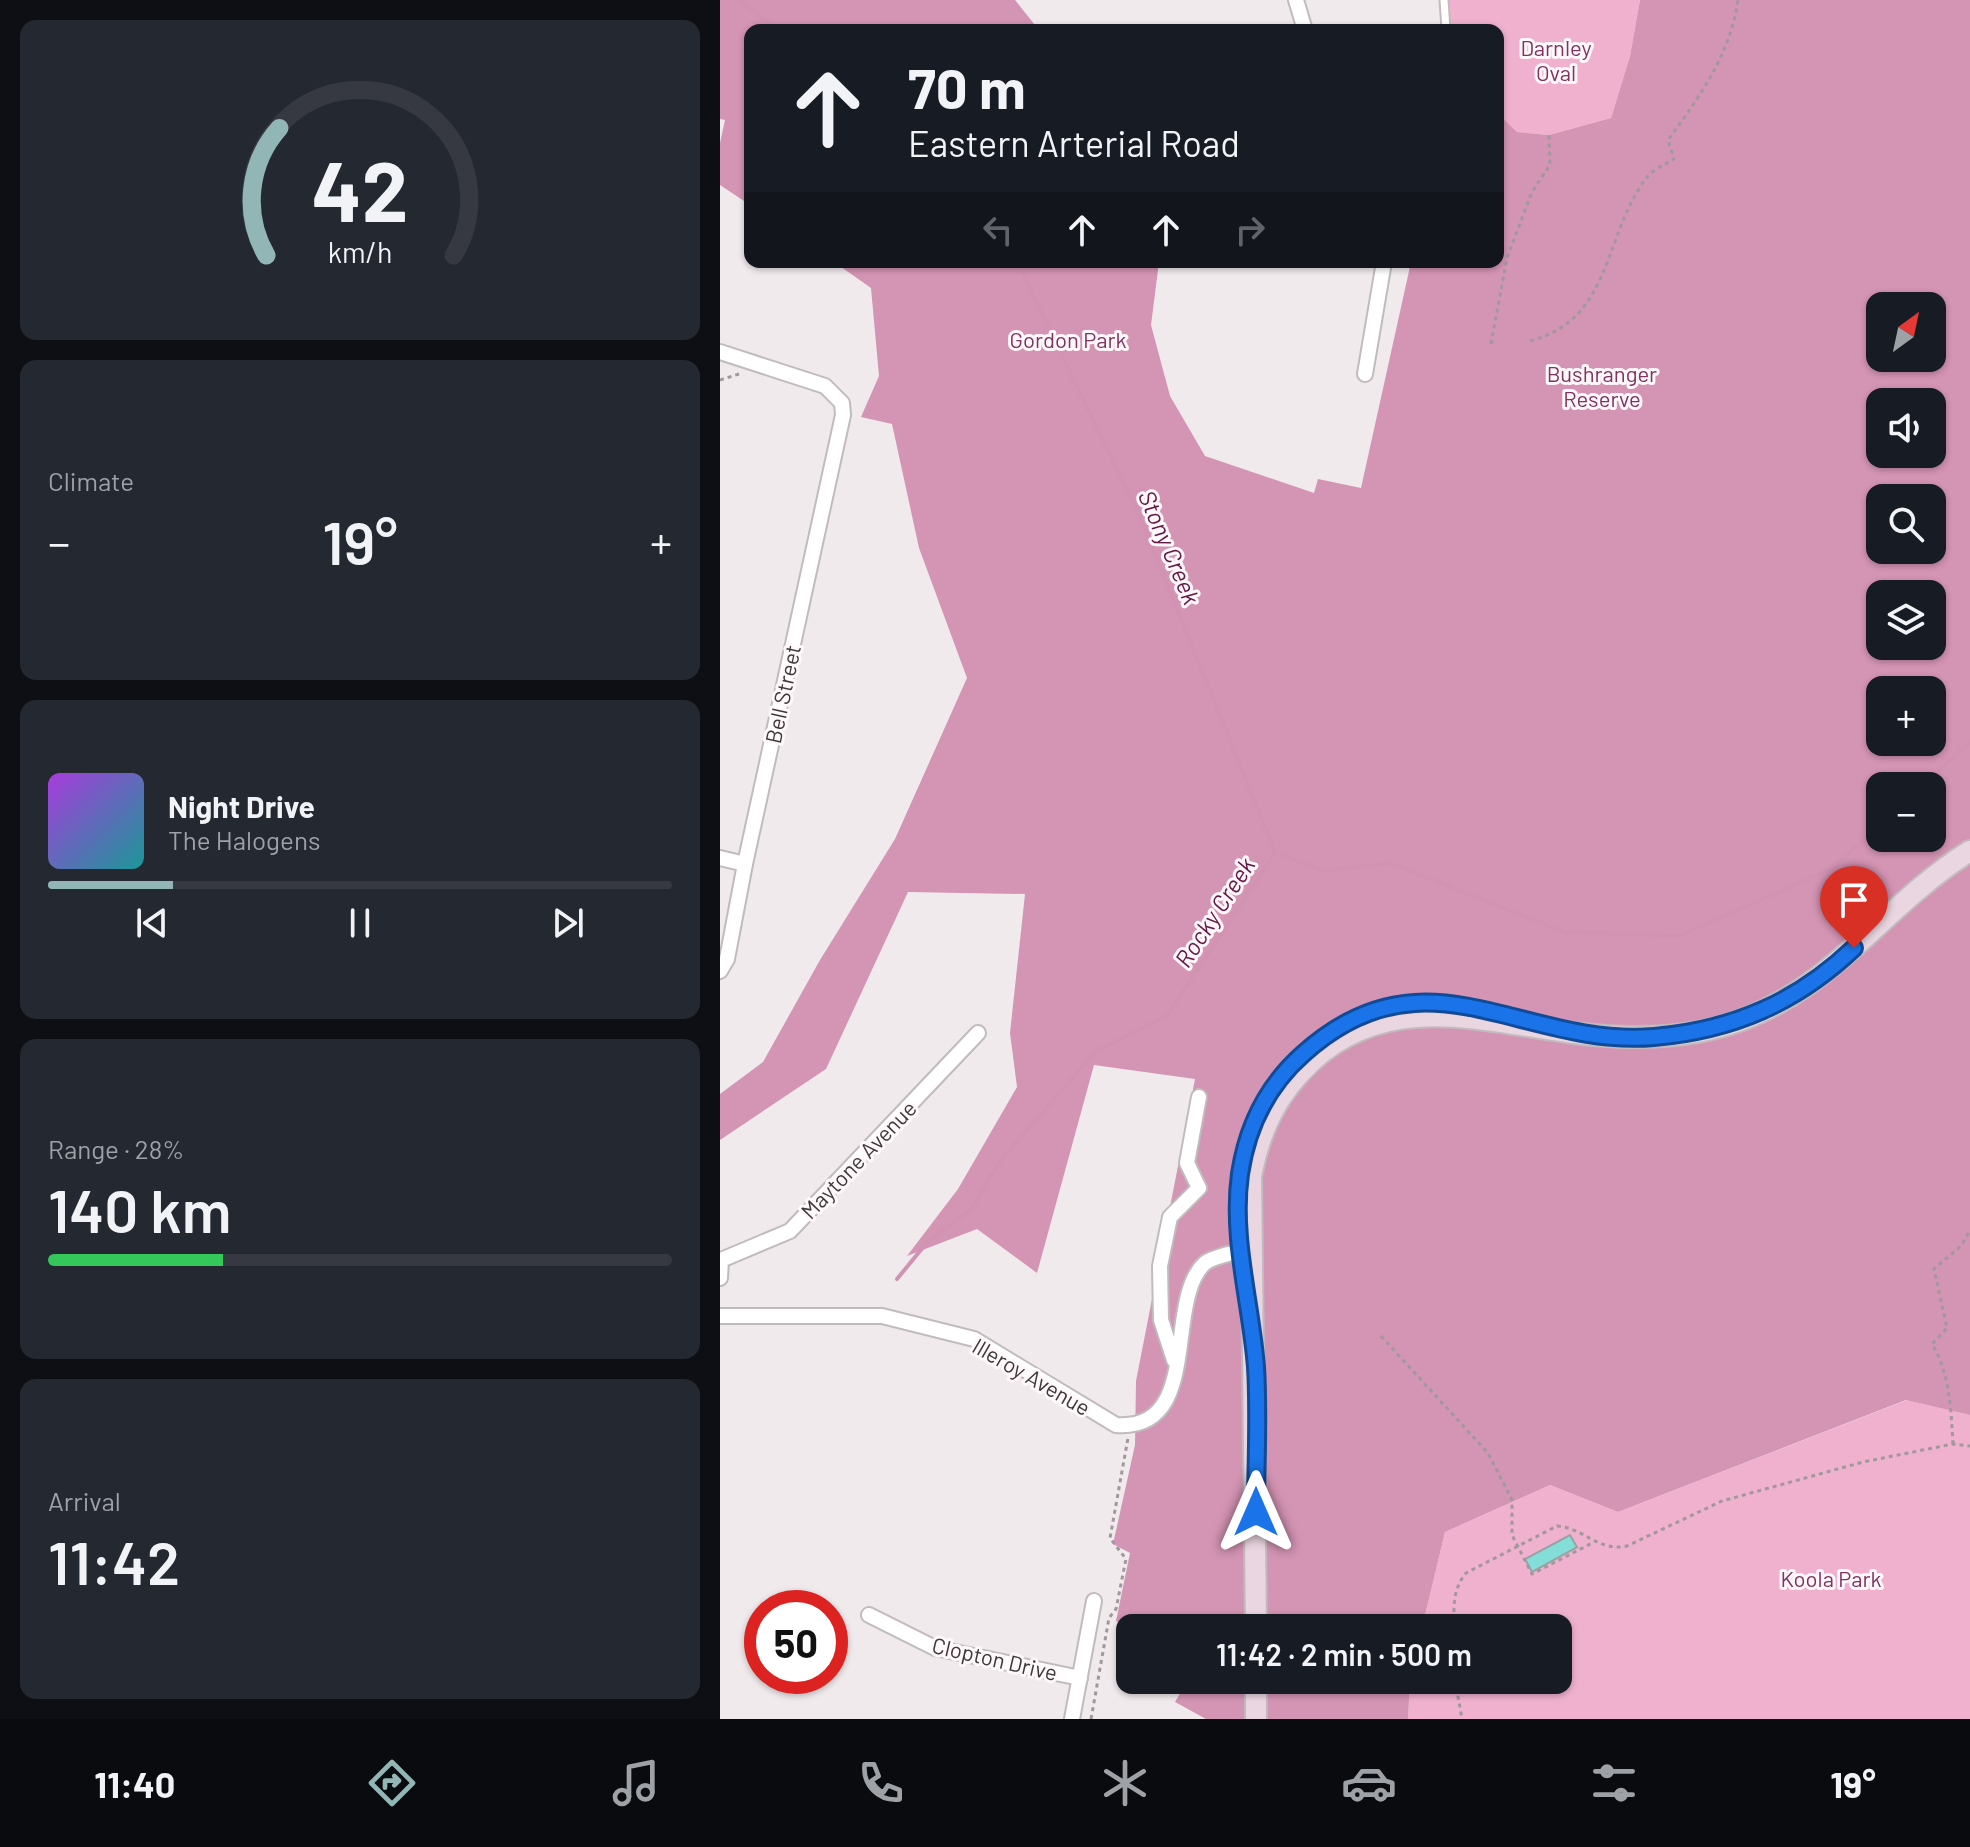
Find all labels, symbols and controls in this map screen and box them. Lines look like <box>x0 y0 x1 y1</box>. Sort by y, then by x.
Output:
park label: Darnley Oval <box>1520 34 1592 85</box>
text: 70 m <box>908 53 1026 120</box>
icon: ahead <box>776 56 880 160</box>
text: Eastern Arterial Road <box>908 121 1240 164</box>
text: 42 <box>312 138 408 238</box>
icon: left <box>976 208 1020 252</box>
icon: ahead <box>1060 208 1104 252</box>
icon: ahead <box>1144 208 1188 252</box>
icon: right <box>1228 208 1272 252</box>
text: km/h <box>328 234 392 269</box>
north arrow <box>1866 292 1946 372</box>
map controls <box>1866 292 1946 852</box>
park label: Gordon Park <box>1010 326 1126 352</box>
park label: Bushranger Reserve <box>1547 360 1657 411</box>
button: sound <box>1866 388 1946 468</box>
text: Climate <box>48 465 134 496</box>
button: search <box>1866 484 1946 564</box>
water label: Stony Creek <box>1133 486 1207 609</box>
text: 19° <box>322 505 398 577</box>
text: − <box>48 515 70 568</box>
text: + <box>650 515 672 568</box>
button: layers <box>1866 580 1946 660</box>
street label: Bell Street <box>759 642 805 746</box>
button: + <box>1866 676 1946 756</box>
button: − <box>1866 772 1946 852</box>
text: Night Drive <box>168 788 315 824</box>
text: The Halogens <box>168 824 320 855</box>
water label: Rocky Creek <box>1168 851 1260 972</box>
pin <box>1820 866 1888 948</box>
icon: arrive <box>1832 878 1876 922</box>
icon: previous <box>130 901 174 945</box>
icon: pause <box>338 901 382 945</box>
icon: next <box>546 901 590 945</box>
street label: Maytone Avenue <box>795 1094 921 1224</box>
text: Range · 28% <box>48 1133 184 1164</box>
text: 140 km <box>48 1173 231 1245</box>
street label: Illeroy Avenue <box>969 1332 1095 1420</box>
position arrow <box>1214 1470 1298 1554</box>
text: Arrival <box>48 1485 121 1516</box>
text: 11:42 <box>48 1525 180 1597</box>
park label: Koola Park <box>1780 1565 1882 1591</box>
speed limit sign: 50 <box>744 1590 848 1694</box>
street label: Clopton Drive <box>930 1631 1060 1685</box>
text: 11:42 · 2 min · 500 m <box>1216 1636 1472 1672</box>
icon: directions <box>364 1755 420 1811</box>
icon: music <box>608 1755 664 1811</box>
icon: phone <box>853 1755 909 1811</box>
icon: climate <box>1097 1755 1153 1811</box>
icon: car <box>1341 1755 1397 1811</box>
icon: filters <box>1586 1755 1642 1811</box>
text: 11:40 <box>94 1762 175 1805</box>
text: 19° <box>1830 1762 1876 1805</box>

